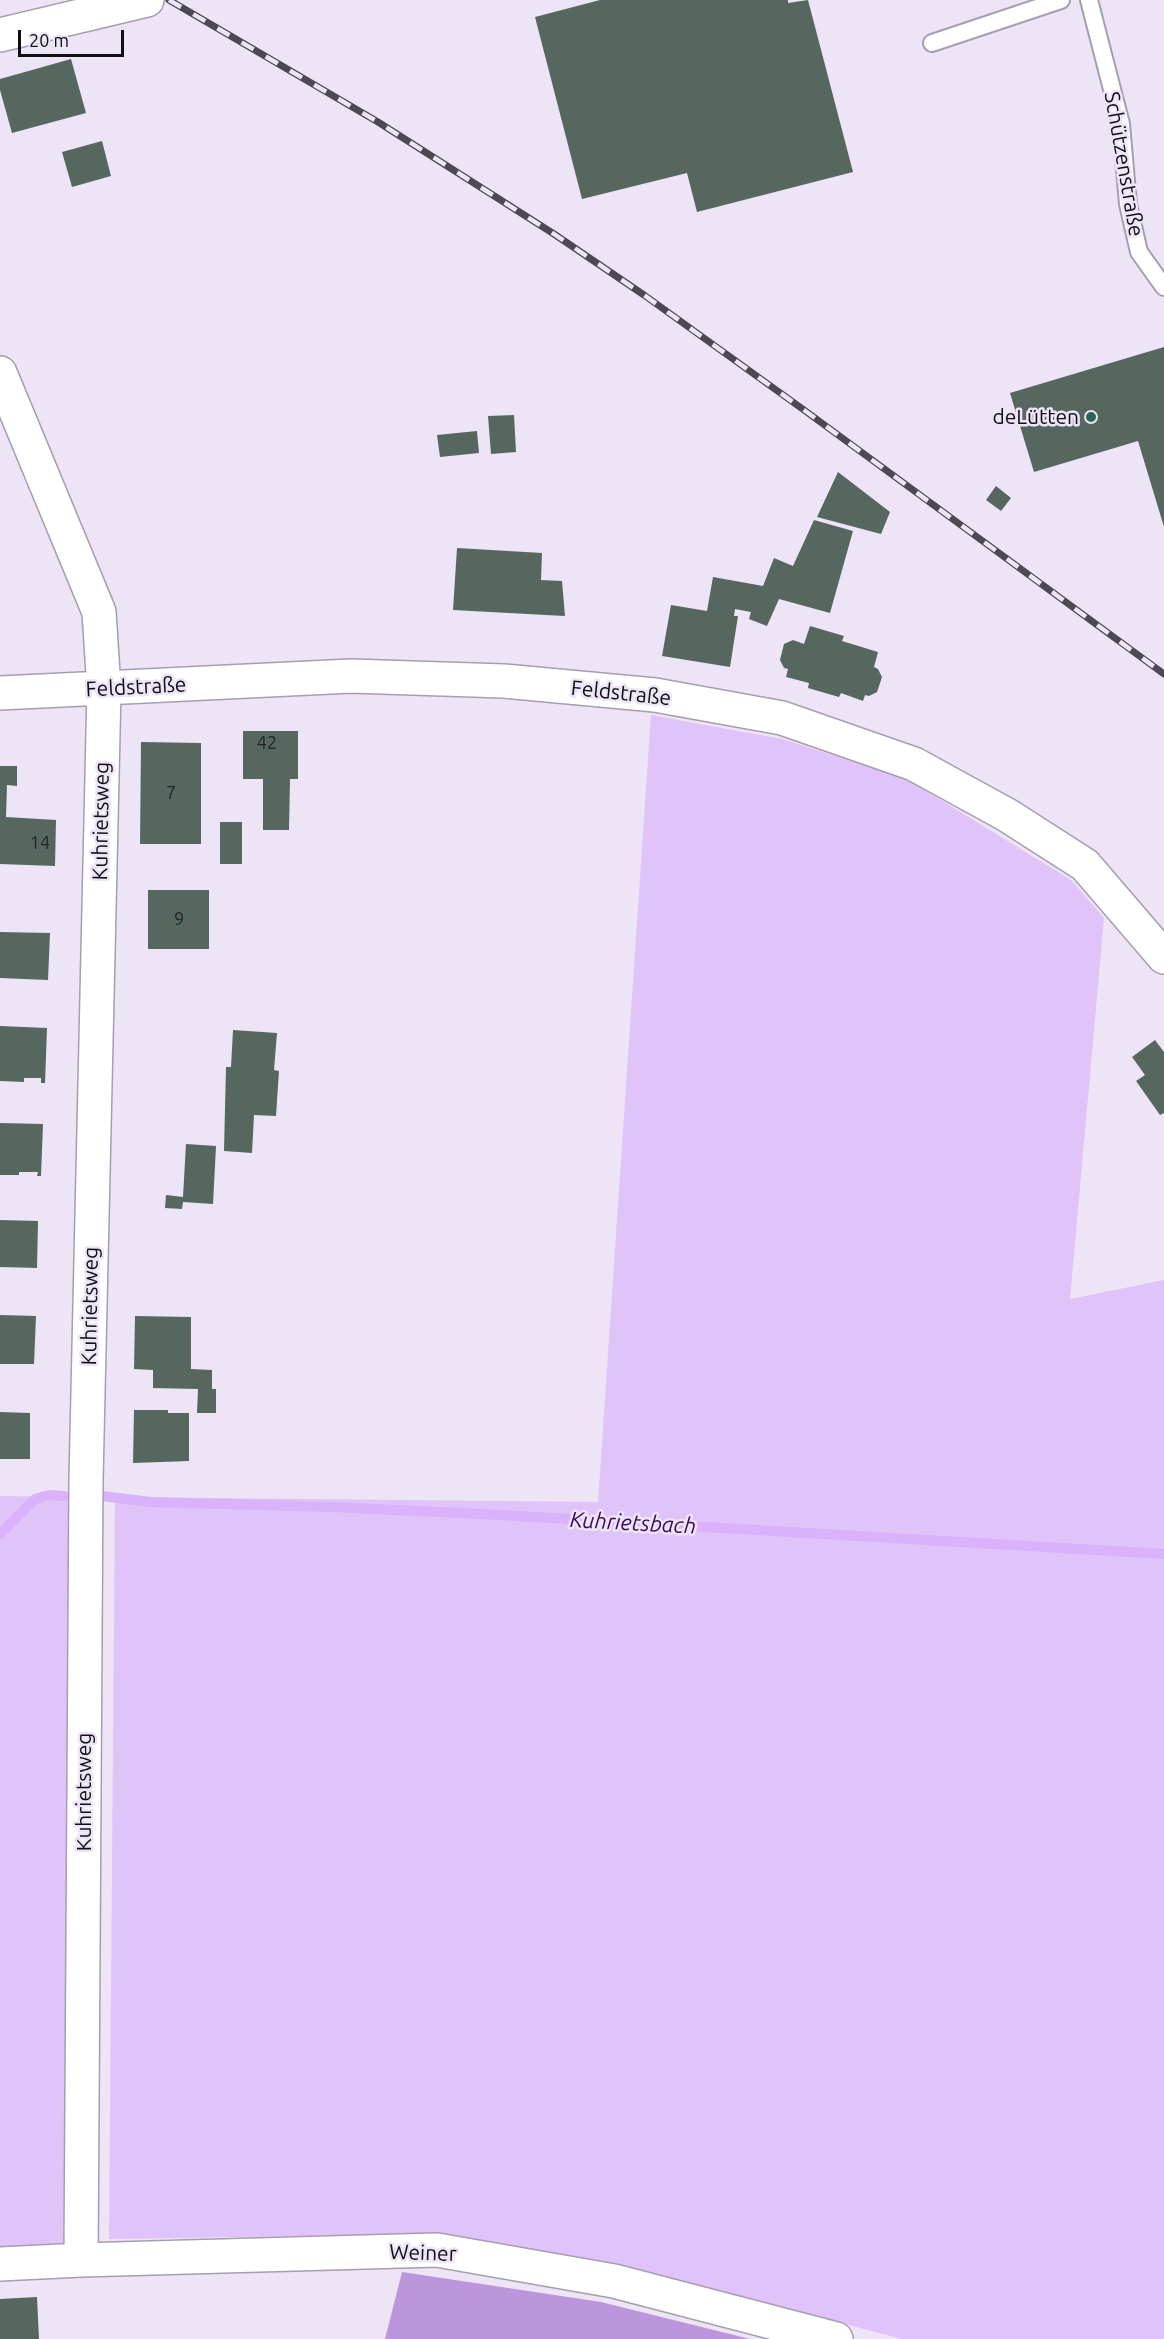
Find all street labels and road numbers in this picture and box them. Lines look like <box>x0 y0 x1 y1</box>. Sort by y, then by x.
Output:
street label: Schützenstraße <box>1099 90 1149 238</box>
street label: Feldstraße <box>85 672 187 702</box>
street label: Feldstraße <box>570 675 672 711</box>
street label: Kuhrietsweg <box>87 761 115 881</box>
street label: Kuhrietsweg <box>76 1246 104 1366</box>
street label: Kuhrietsweg <box>71 1733 97 1851</box>
street label: Weiner <box>389 2239 457 2267</box>

